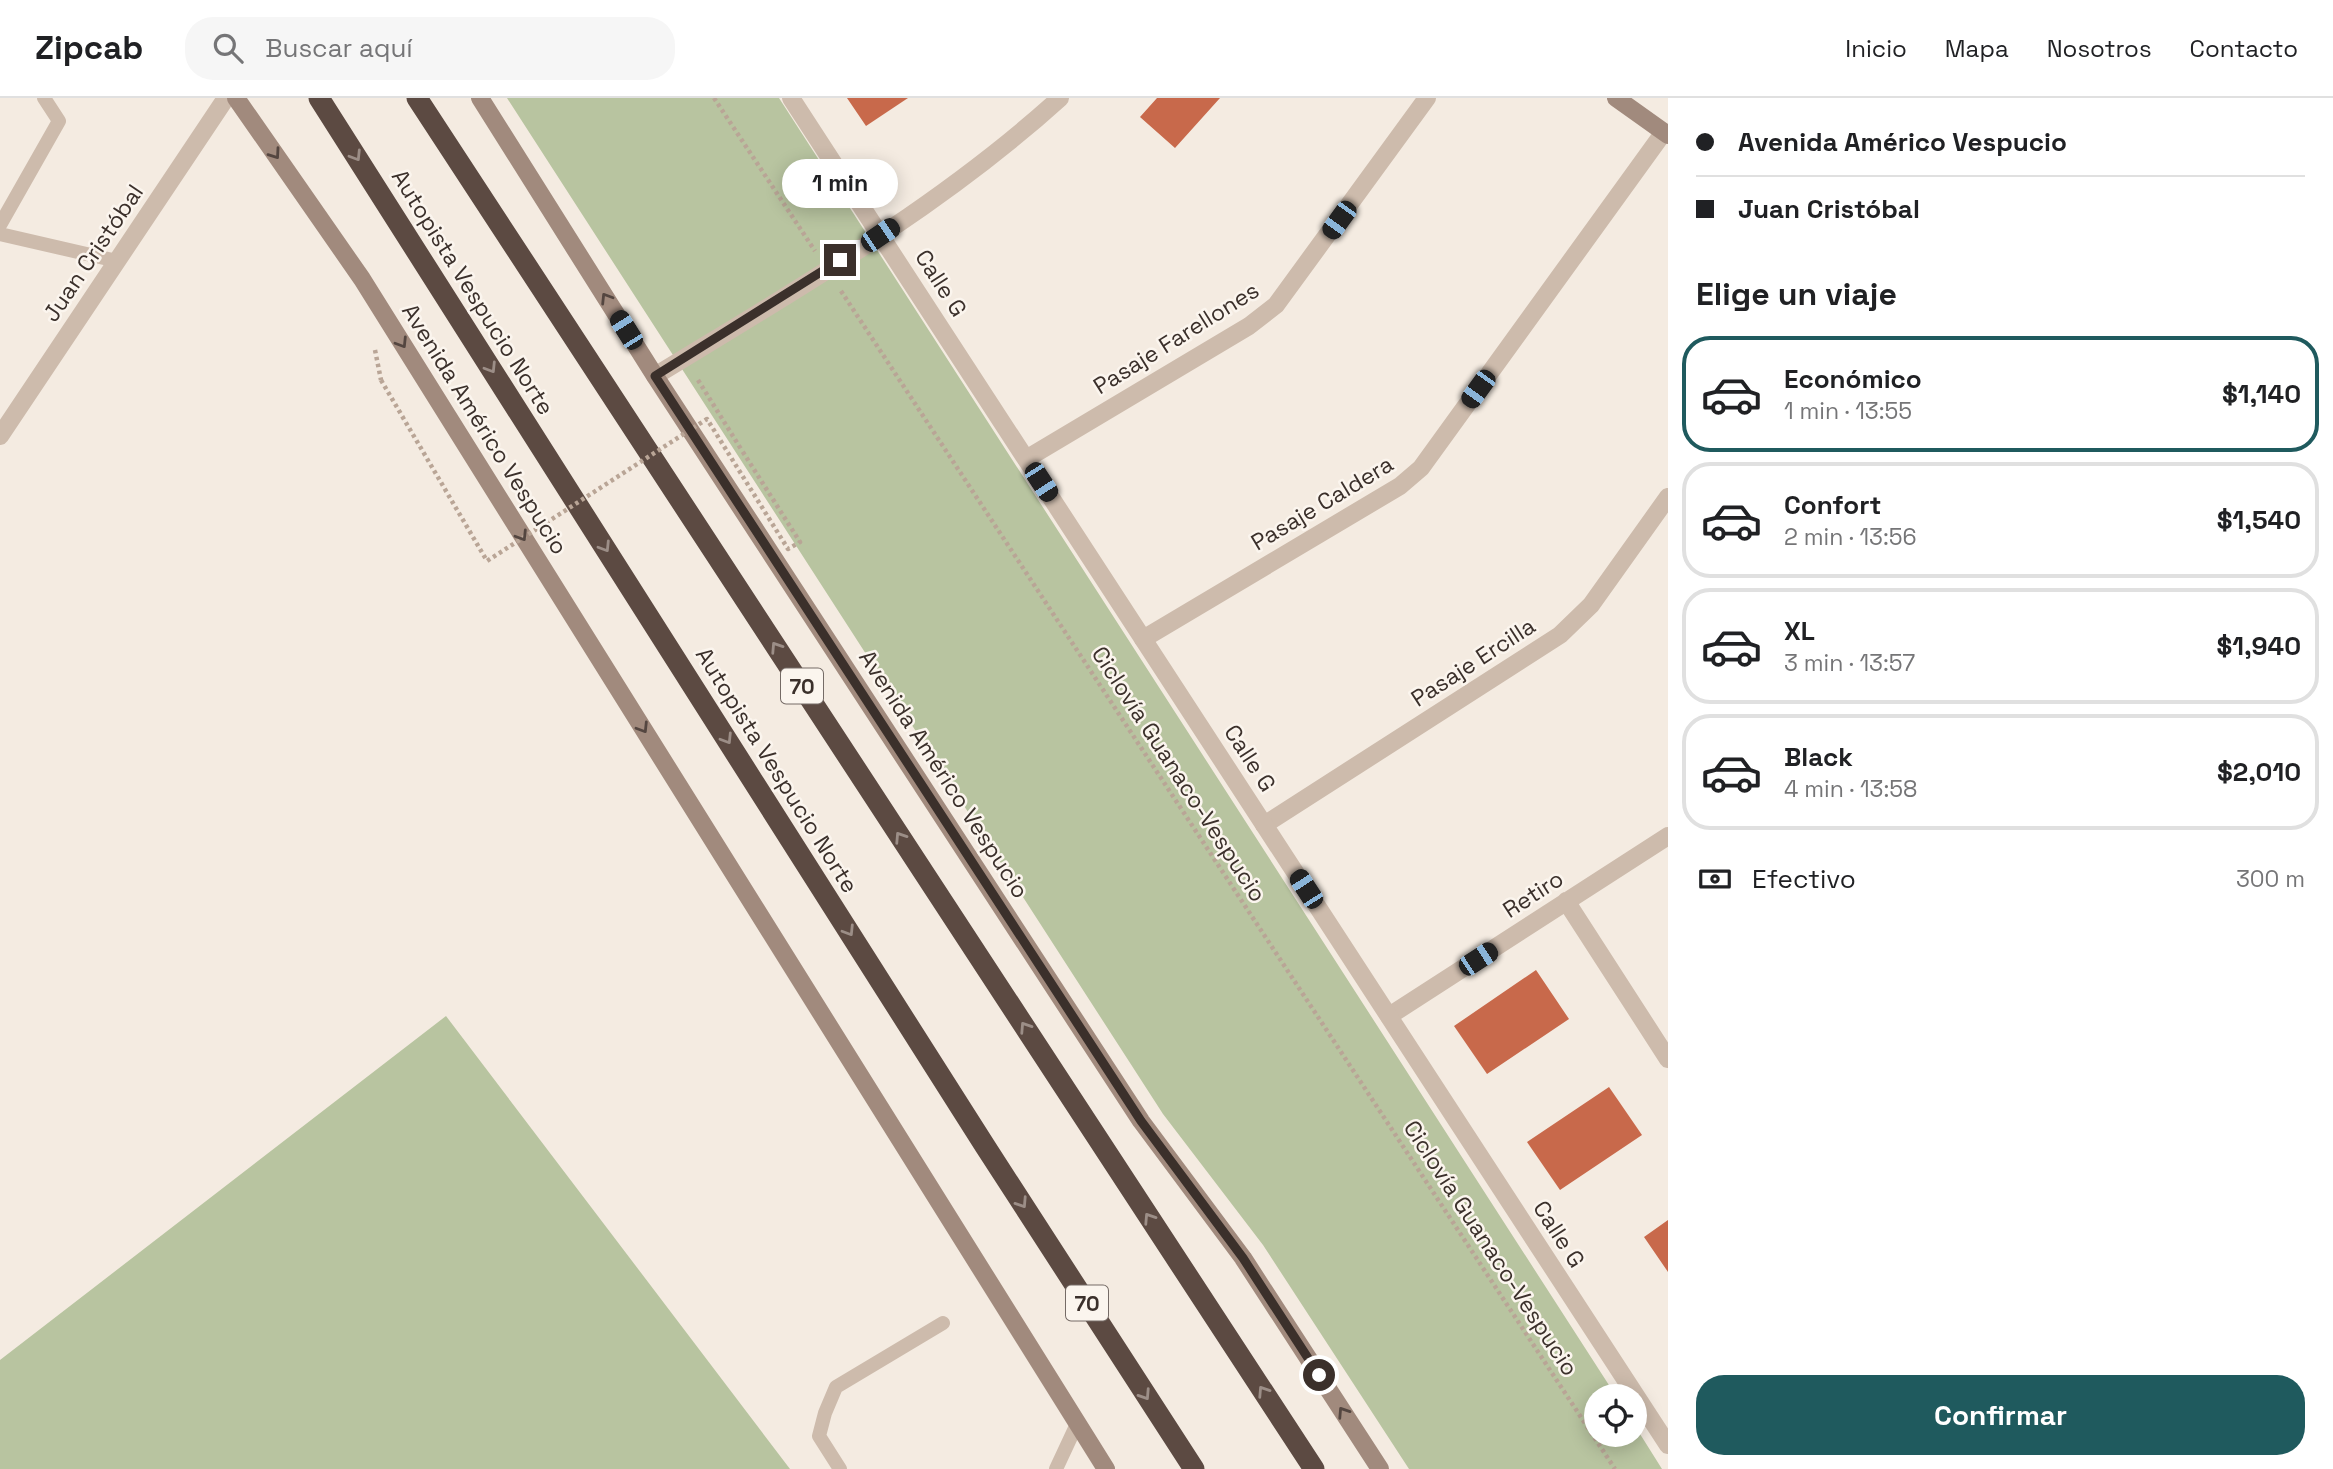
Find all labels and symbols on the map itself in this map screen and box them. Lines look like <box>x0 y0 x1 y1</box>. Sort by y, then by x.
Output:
one-way arrow <box>267 146 279 159</box>
one-way arrow <box>347 148 360 161</box>
callout: 1 min <box>782 158 898 208</box>
street label: Autopista Vespucio Norte <box>385 164 561 420</box>
street label: Juan Cristóbal <box>36 179 150 327</box>
car <box>1319 197 1360 243</box>
car <box>857 215 904 255</box>
route end <box>824 244 856 276</box>
street label: Calle G <box>908 244 974 322</box>
street label: Pasaje Farellones <box>1088 275 1264 401</box>
one-way arrow <box>601 292 614 305</box>
street label: Avenida Américo Vespucio <box>395 298 575 560</box>
car <box>606 307 647 353</box>
one-way arrow <box>393 335 406 348</box>
one-way arrow <box>482 360 495 373</box>
car <box>1458 366 1499 412</box>
street label: Pasaje Caldera <box>1245 449 1399 557</box>
car <box>1021 459 1062 505</box>
one-way arrow <box>514 528 527 541</box>
one-way arrow <box>596 539 609 552</box>
street label: Pasaje Ercilla <box>1405 611 1541 713</box>
street label: Ciclovía Guanaco-Vespucio <box>1085 640 1273 908</box>
one-way arrow <box>771 641 784 654</box>
street label: Autopista Vespucio Norte <box>689 642 865 898</box>
street label: Avenida Américo Vespucio <box>852 644 1036 904</box>
road number: 70 <box>781 668 823 704</box>
street label: Calle G <box>1217 719 1283 797</box>
one-way arrow <box>634 721 647 734</box>
one-way arrow <box>718 731 731 744</box>
one-way arrow <box>896 832 908 845</box>
street label: Retiro <box>1497 863 1569 925</box>
car <box>1286 866 1327 912</box>
one-way arrow <box>840 923 853 936</box>
car <box>1455 939 1502 979</box>
one-way arrow <box>1020 1022 1033 1035</box>
street label: Ciclovía Guanaco-Vespucio <box>1397 1114 1585 1382</box>
street label: Calle G <box>1526 1195 1592 1273</box>
one-way arrow <box>1014 1196 1027 1209</box>
one-way arrow <box>1145 1212 1158 1225</box>
road number: 70 <box>1066 1286 1108 1320</box>
route start <box>1303 1359 1335 1391</box>
one-way arrow <box>1258 1386 1271 1399</box>
one-way arrow <box>1137 1387 1150 1400</box>
one-way arrow <box>1338 1406 1351 1419</box>

